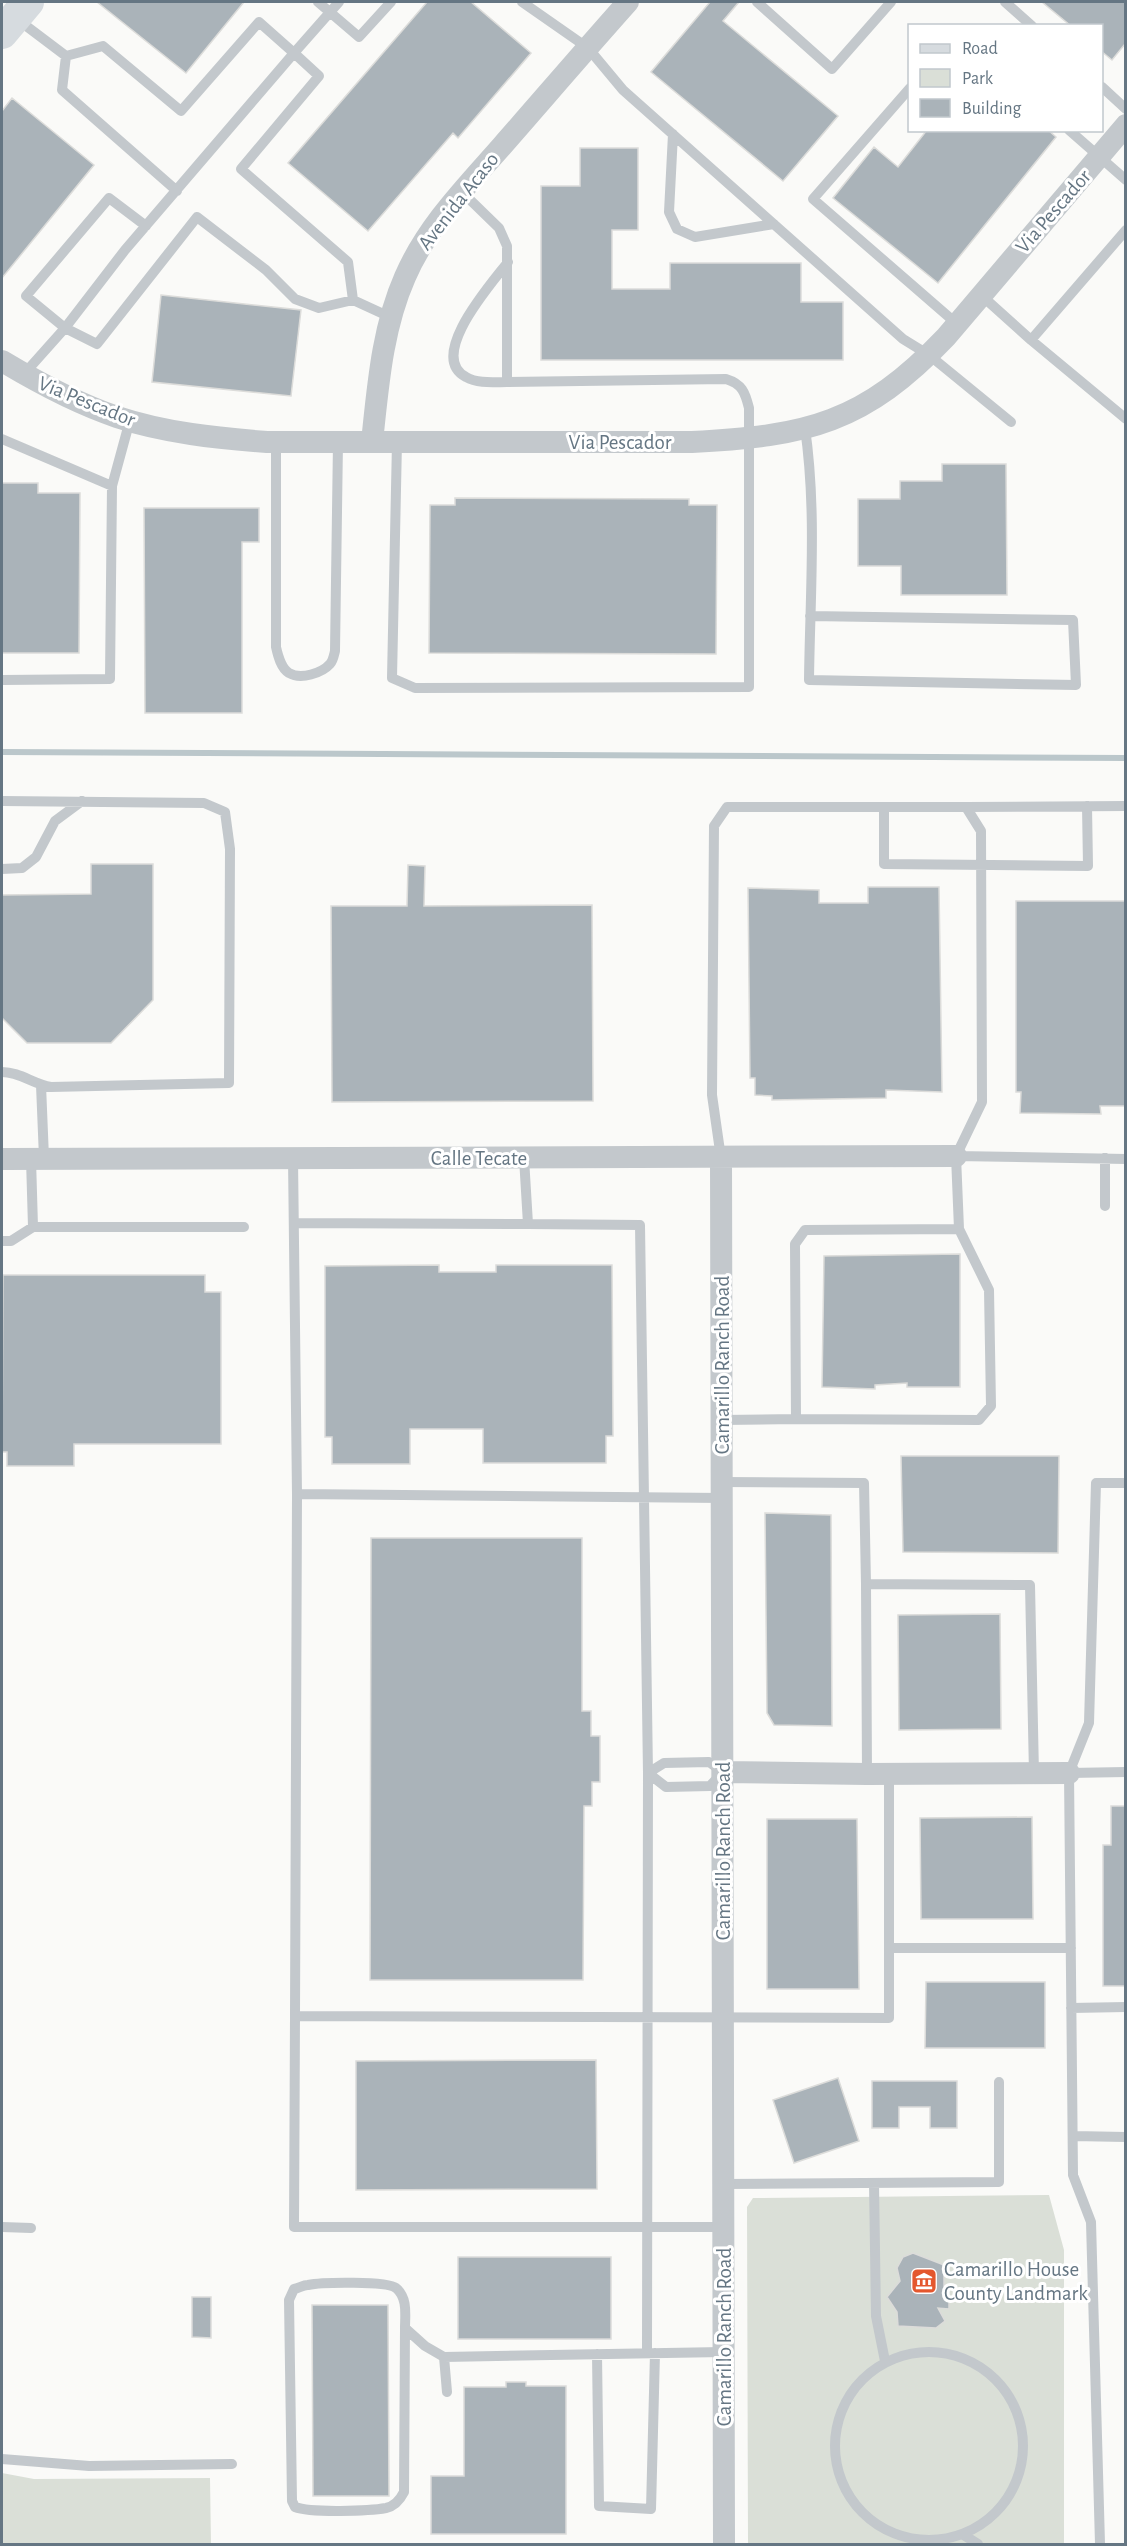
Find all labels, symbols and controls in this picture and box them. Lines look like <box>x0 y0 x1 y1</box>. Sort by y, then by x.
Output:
legend <box>908 24 1103 132</box>
text: Road <box>962 40 998 58</box>
text: Park <box>962 70 994 88</box>
text: Building <box>962 100 1022 118</box>
street label: Avenida Acaso <box>414 149 503 254</box>
street label: Via Pescador <box>1012 165 1095 257</box>
street label: Via Pescador <box>35 372 139 431</box>
street label: Via Pescador <box>569 432 672 453</box>
street label: Calle Tecate <box>431 1148 527 1169</box>
street label: Camarillo Ranch Road <box>712 1276 733 1454</box>
street label: Camarillo Ranch Road <box>713 1762 734 1940</box>
street label: Camarillo Ranch Road <box>714 2248 735 2426</box>
place label: Camarillo House County Landmark <box>944 2259 1088 2304</box>
museum icon: Camarillo House County Landmark <box>909 2266 939 2296</box>

